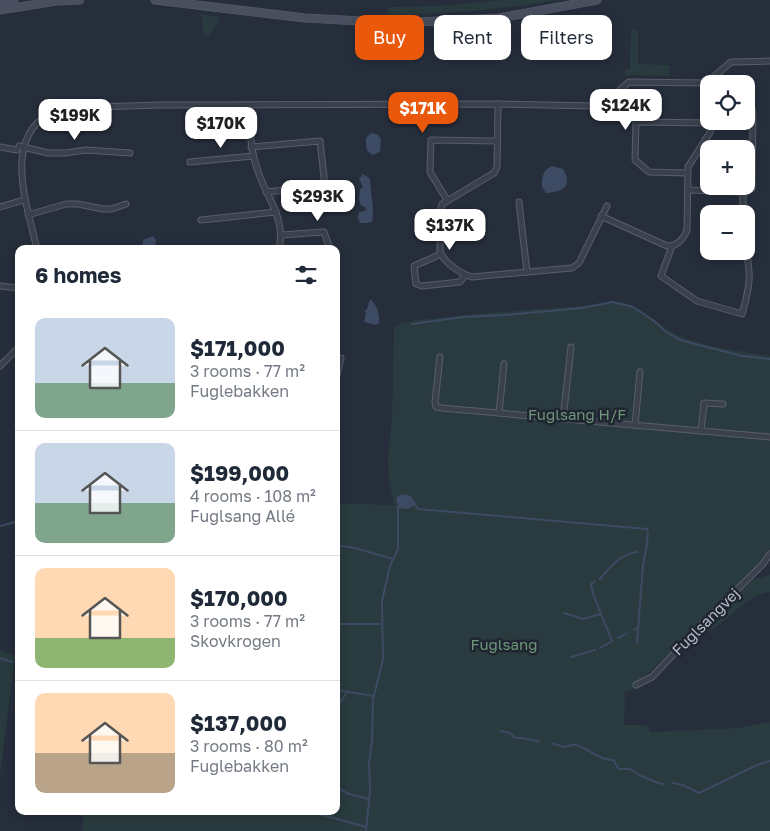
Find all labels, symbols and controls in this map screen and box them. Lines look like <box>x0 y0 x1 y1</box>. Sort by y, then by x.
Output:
chip: Buy <box>355 15 424 60</box>
chip: Rent <box>434 15 511 60</box>
chip: Filters <box>521 15 612 60</box>
map controls <box>700 75 755 260</box>
button: locate <box>700 75 755 130</box>
pin: $124K <box>591 88 661 131</box>
pin: $171K <box>388 92 458 134</box>
text: $124K <box>601 95 651 115</box>
pin: $199K <box>40 98 110 141</box>
text: $171K <box>399 98 447 118</box>
text: $199K <box>50 105 100 125</box>
pin: $170K <box>186 106 256 149</box>
text: $170K <box>196 113 246 133</box>
button: + <box>700 140 755 195</box>
pin: $293K <box>283 180 353 222</box>
text: $293K <box>292 186 344 206</box>
button: − <box>700 205 755 260</box>
pin: $137K <box>415 208 485 251</box>
text: $137K <box>425 215 475 235</box>
icon: filters <box>292 261 320 289</box>
text: 6 homes <box>35 262 121 288</box>
text: $171,000 <box>190 335 285 361</box>
icon: home <box>75 338 135 398</box>
text: 3 rooms · 77 m² <box>190 361 305 381</box>
text: Fuglebakken <box>190 381 289 401</box>
park label: Fuglsang H/F <box>528 405 626 423</box>
text: $199,000 <box>190 460 289 486</box>
icon: home <box>75 463 135 523</box>
text: 4 rooms · 108 m² <box>190 486 316 506</box>
text: Fuglsang Allé <box>190 506 295 526</box>
street label: Fuglsangvej <box>668 584 743 659</box>
text: $170,000 <box>190 585 288 611</box>
icon: home <box>75 588 135 648</box>
text: 3 rooms · 77 m² <box>190 611 305 631</box>
text: Skovkrogen <box>190 631 281 651</box>
park label: Fuglsang <box>471 635 537 653</box>
text: $137,000 <box>190 710 287 736</box>
icon: home <box>75 713 135 773</box>
text: 3 rooms · 80 m² <box>190 736 308 756</box>
text: Fuglebakken <box>190 756 289 776</box>

